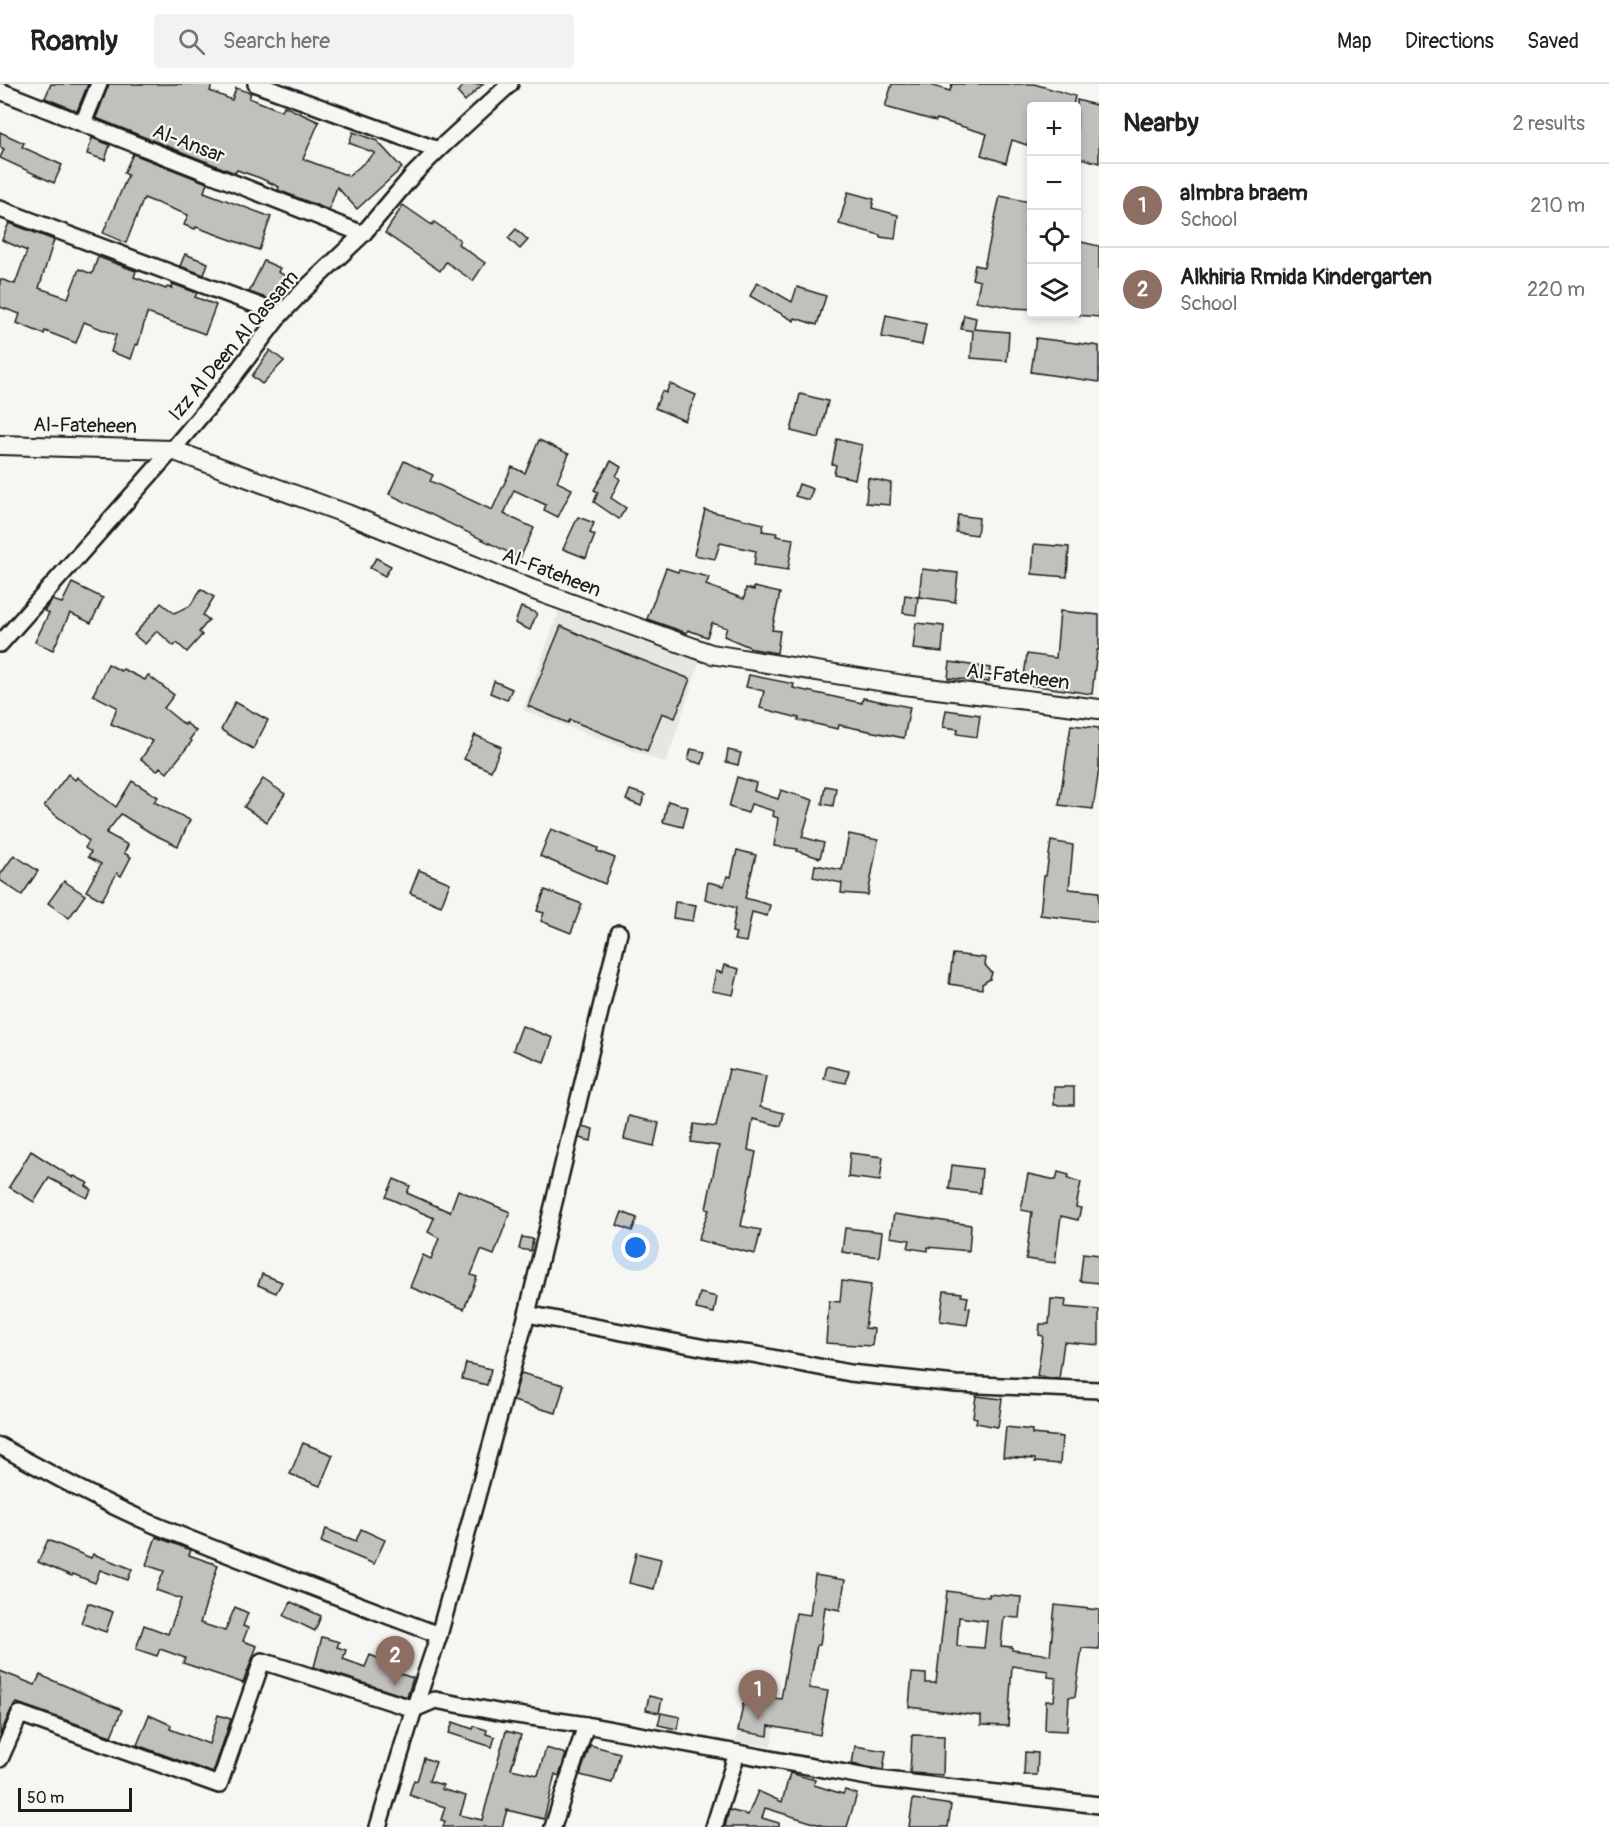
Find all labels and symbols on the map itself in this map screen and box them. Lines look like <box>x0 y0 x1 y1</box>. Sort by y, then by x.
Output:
street label: Al-Ansar <box>149 118 229 169</box>
street label: Izz Al Deen Al Qassam <box>163 265 304 426</box>
street label: Al-Fateheen <box>33 412 137 439</box>
street label: Al-Fateheen <box>499 542 605 603</box>
street label: Al-Fateheen <box>965 658 1071 695</box>
your location <box>621 1233 650 1262</box>
pin: 2 <box>376 1636 414 1686</box>
pin: 1 <box>738 1670 777 1720</box>
scale bar <box>18 1785 132 1812</box>

